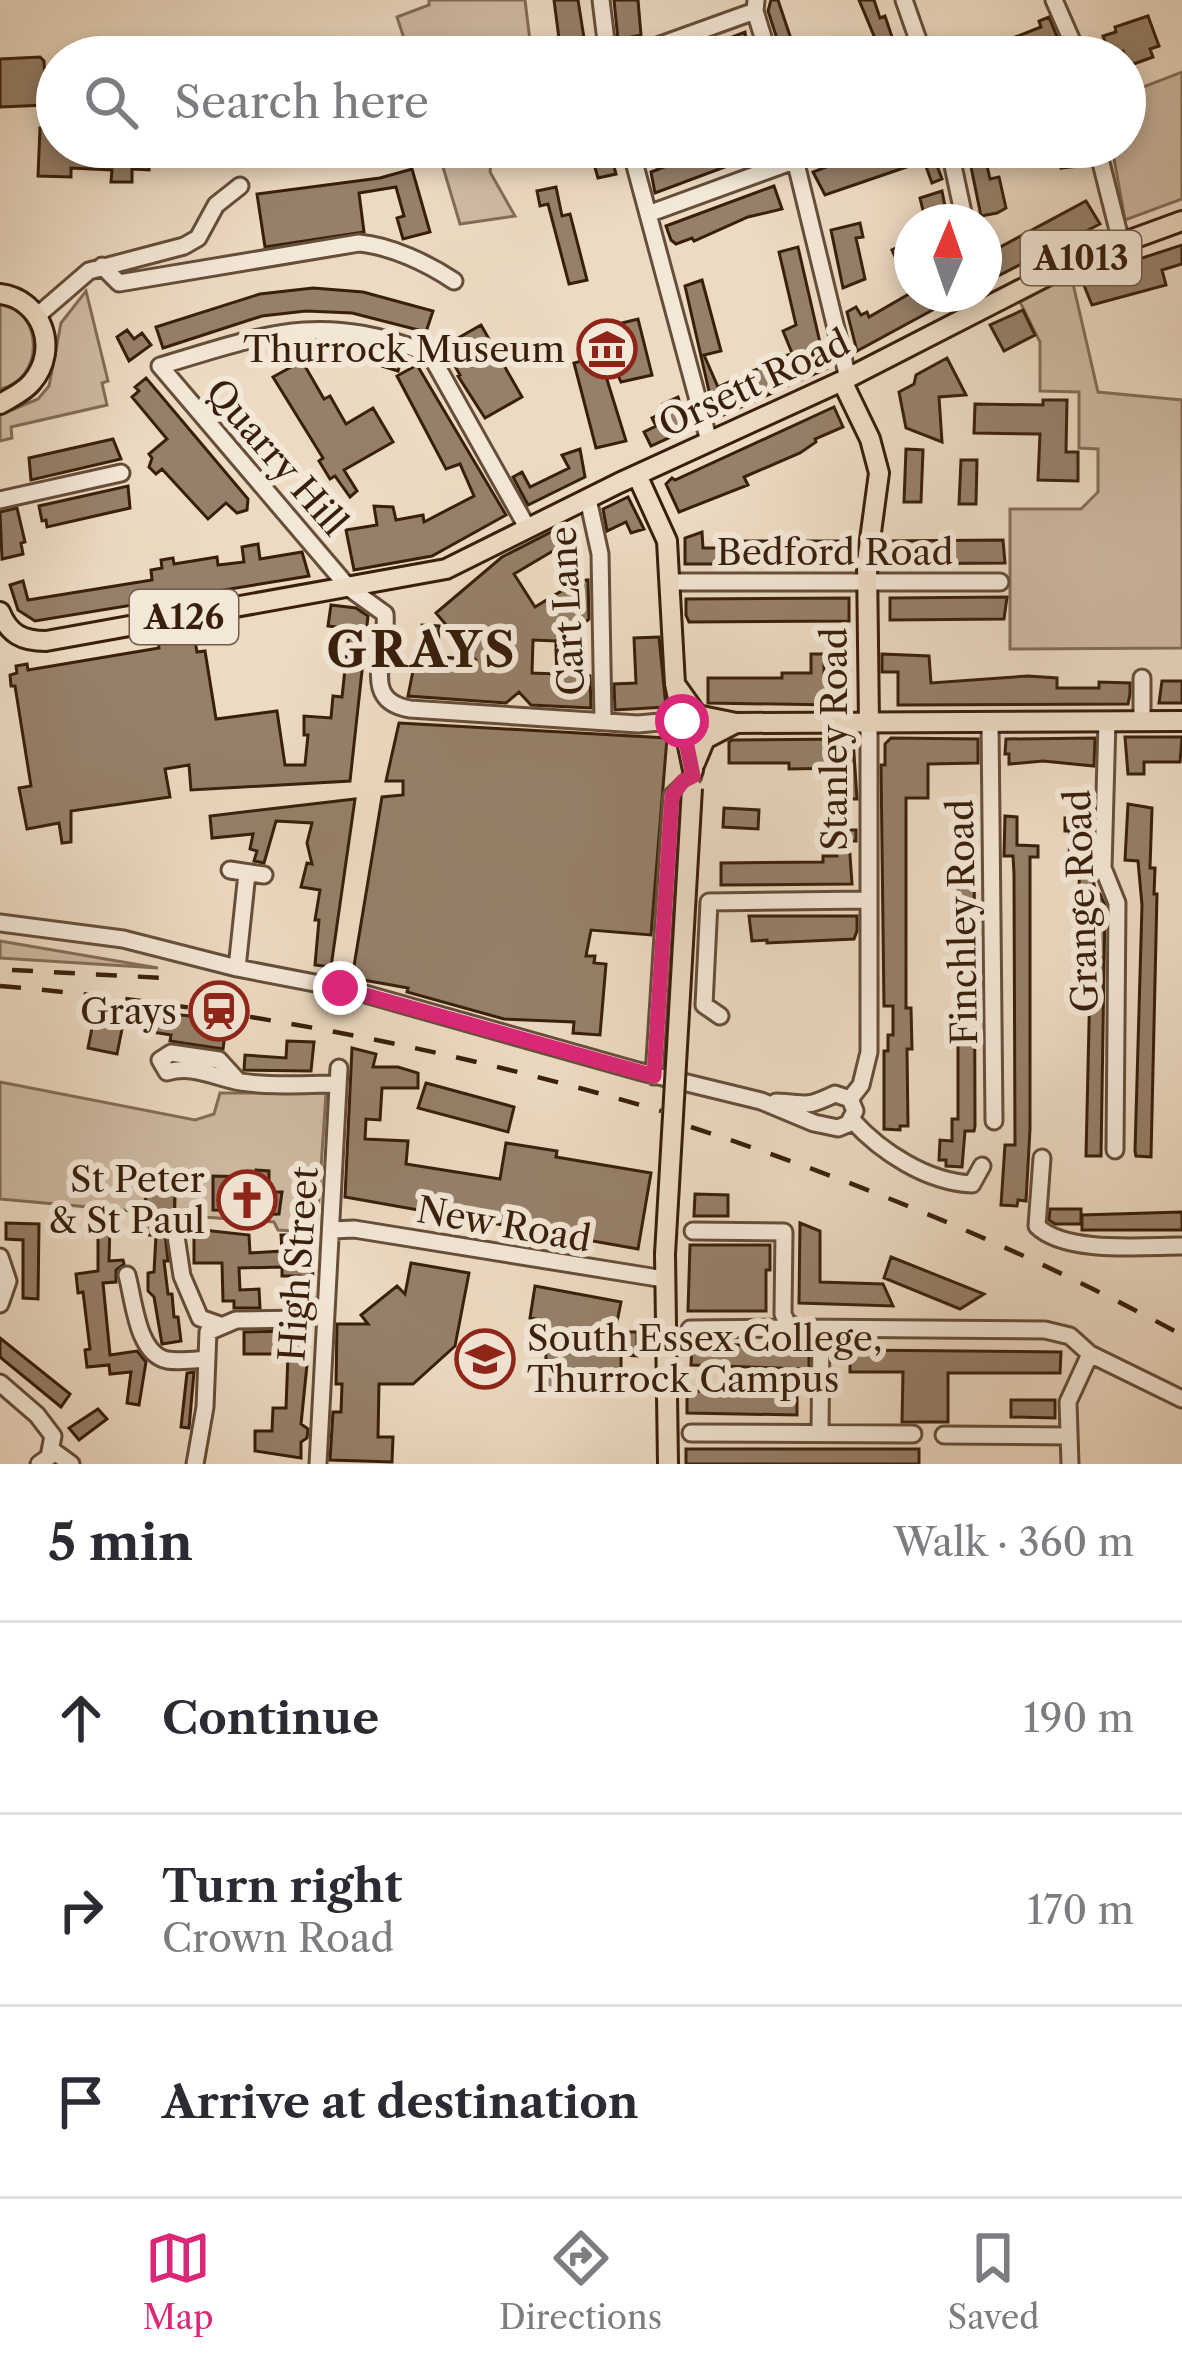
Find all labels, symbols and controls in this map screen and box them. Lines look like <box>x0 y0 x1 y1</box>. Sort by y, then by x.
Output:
search box <box>36 36 1146 168</box>
icon: search <box>78 69 144 135</box>
text: Search here <box>174 74 429 130</box>
north arrow <box>894 204 1002 312</box>
road number: A1013 <box>1021 231 1141 285</box>
museum icon: Thurrock Museum <box>576 318 638 380</box>
street label: Orsett Road <box>652 320 856 446</box>
place label: Thurrock Museum <box>243 327 565 371</box>
street label: Quarry Hill <box>197 370 357 544</box>
street label: Cart Lane <box>541 525 593 697</box>
street label: Bedford Road <box>717 530 954 574</box>
road number: A126 <box>130 590 238 644</box>
district label: GRAYS <box>326 620 518 679</box>
street label: Stanley Road <box>812 627 856 851</box>
route start <box>655 694 709 748</box>
street label: Grange Road <box>1055 789 1107 1013</box>
street label: Finchley Road <box>938 799 986 1045</box>
route end <box>313 961 367 1015</box>
station icon: Grays <box>188 980 250 1042</box>
place label: Grays <box>80 989 177 1033</box>
place label: St Peter & St Paul <box>47 1157 205 1242</box>
street label: High Street <box>269 1165 327 1363</box>
church icon: St Peter & St Paul <box>216 1169 278 1231</box>
street label: New Road <box>414 1187 594 1261</box>
place label: South Essex College, Thurrock Campus <box>527 1316 882 1401</box>
school or university icon: South Essex College, Thurrock Campus <box>454 1328 516 1390</box>
text: 5 min <box>48 1511 193 1573</box>
text: Walk · 360 m <box>893 1518 1134 1566</box>
icon: ahead <box>48 1685 114 1751</box>
text: Continue <box>162 1690 379 1746</box>
text: 190 m <box>1023 1694 1134 1742</box>
text: Turn right <box>162 1858 402 1914</box>
icon: right <box>48 1877 114 1943</box>
text: 170 m <box>1027 1886 1134 1934</box>
text: Crown Road <box>162 1914 394 1962</box>
icon: arrive <box>48 2069 114 2135</box>
text: Arrive at destination <box>162 2074 639 2130</box>
tab: Map <box>143 2225 214 2338</box>
tab: Directions <box>499 2225 662 2338</box>
tab: Saved <box>948 2225 1039 2338</box>

